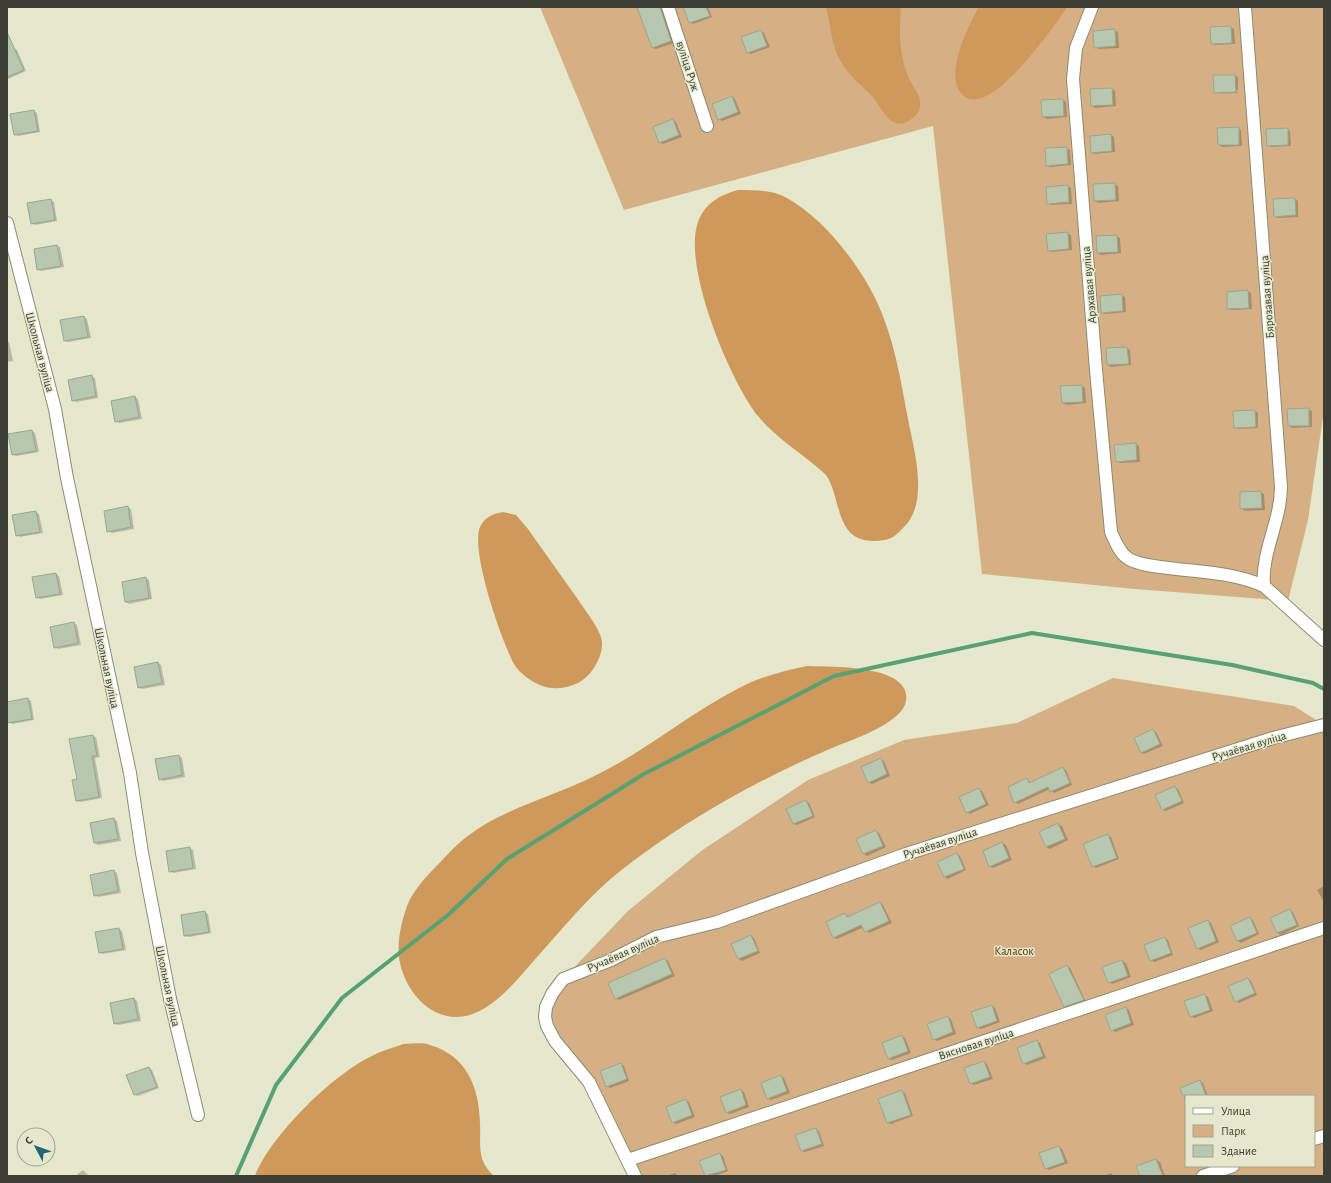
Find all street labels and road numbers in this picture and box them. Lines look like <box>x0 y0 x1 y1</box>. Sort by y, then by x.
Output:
street label: вуліца Руж <box>673 39 702 93</box>
street label: Арэхавая вуліца <box>1080 245 1099 324</box>
street label: Бярозавая вуліца <box>1258 254 1277 339</box>
street label: Школьная вуліца <box>23 311 57 394</box>
street label: Школьная вуліца <box>92 626 122 710</box>
street label: Ручаёвая вуліца <box>1210 729 1288 764</box>
street label: Ручаёвая вуліца <box>901 825 979 862</box>
street label: Ручаёвая вуліца <box>585 932 662 975</box>
street label: Школьная вуліца <box>153 944 183 1028</box>
street label: Вясновая вуліца <box>937 1026 1016 1063</box>

